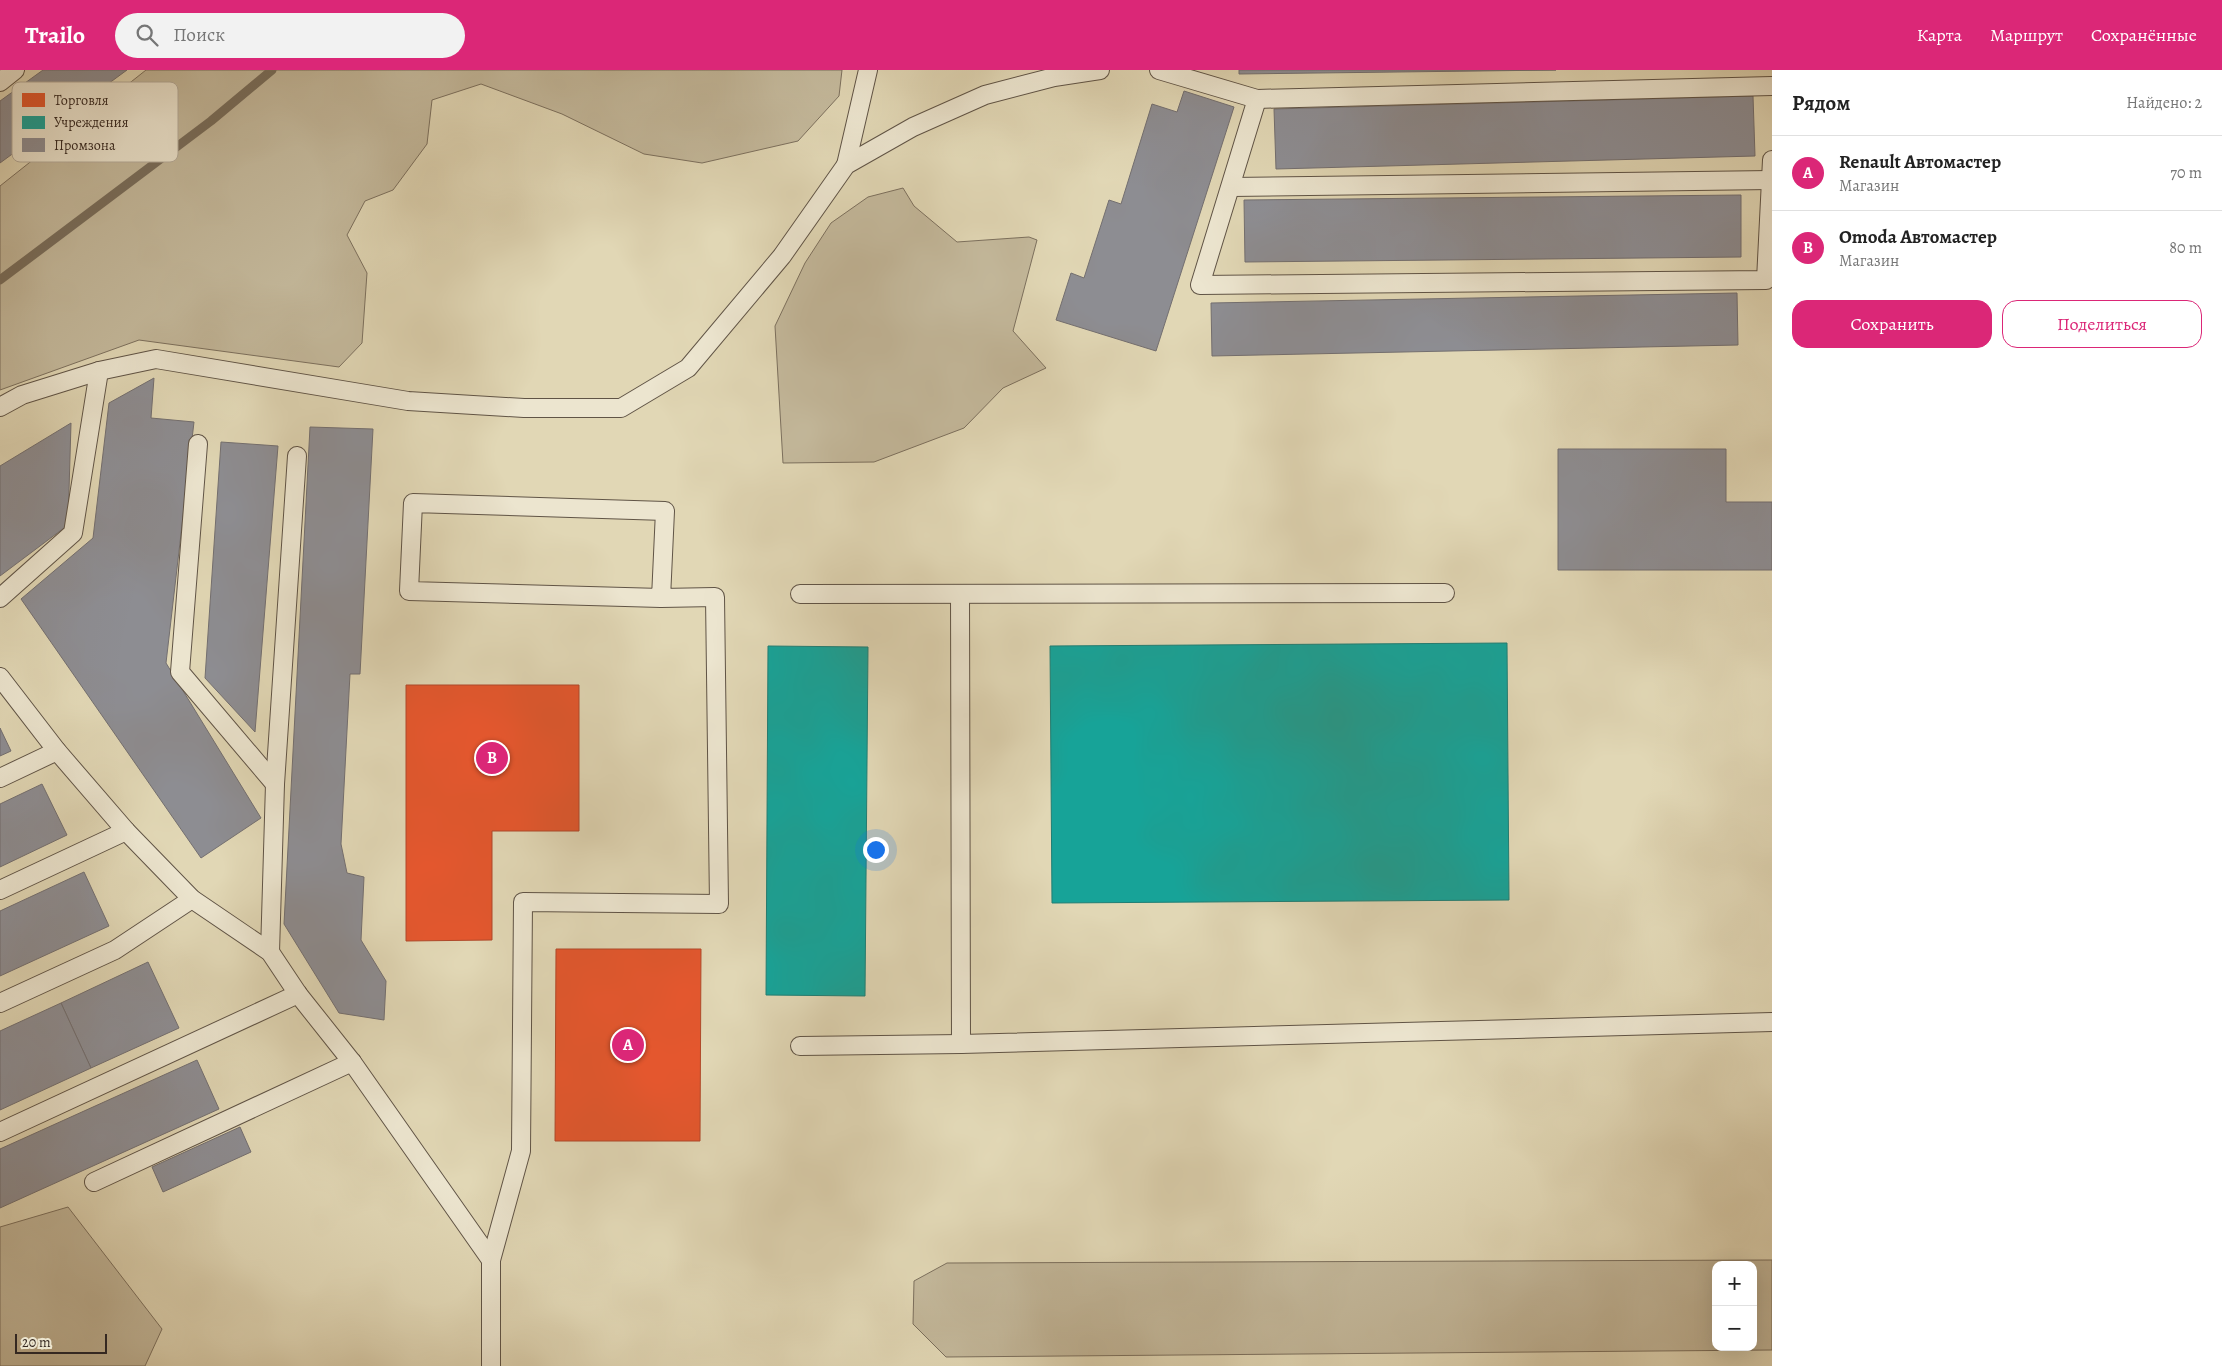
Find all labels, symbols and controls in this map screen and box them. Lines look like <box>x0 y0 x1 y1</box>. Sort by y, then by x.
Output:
search box <box>115 13 465 58</box>
text: Trailo <box>25 19 85 51</box>
icon: search <box>133 21 161 49</box>
text: Поиск <box>173 22 225 48</box>
text: Карта <box>1917 23 1962 47</box>
text: Маршрут <box>1990 23 2063 47</box>
text: Сохранённые <box>2091 23 2197 47</box>
legend <box>12 82 178 162</box>
text: Рядом <box>1792 89 1850 117</box>
text: Торговля <box>54 91 109 110</box>
text: Найдено: 2 <box>2126 92 2202 114</box>
text: Учреждения <box>54 113 129 132</box>
text: Промзона <box>54 136 116 155</box>
text: Renault Автомастер <box>1839 149 2001 175</box>
text: A <box>1803 162 1813 184</box>
text: 70 m <box>2170 162 2202 184</box>
text: Магазин <box>1839 175 1899 197</box>
text: Omoda Автомастер <box>1839 224 1997 250</box>
text: B <box>1803 237 1813 259</box>
text: 80 m <box>2169 237 2202 259</box>
text: Магазин <box>1839 250 1899 272</box>
button: Сохранить <box>1792 300 1992 348</box>
button: Поделиться <box>2002 300 2202 348</box>
pin: B <box>476 739 508 777</box>
your location <box>863 837 889 863</box>
pin: A <box>612 1026 644 1064</box>
map controls <box>1712 1261 1757 1351</box>
button: + <box>1712 1261 1757 1306</box>
button: − <box>1712 1306 1757 1351</box>
scale bar <box>15 1331 108 1354</box>
text: 20 m <box>22 1333 51 1352</box>

